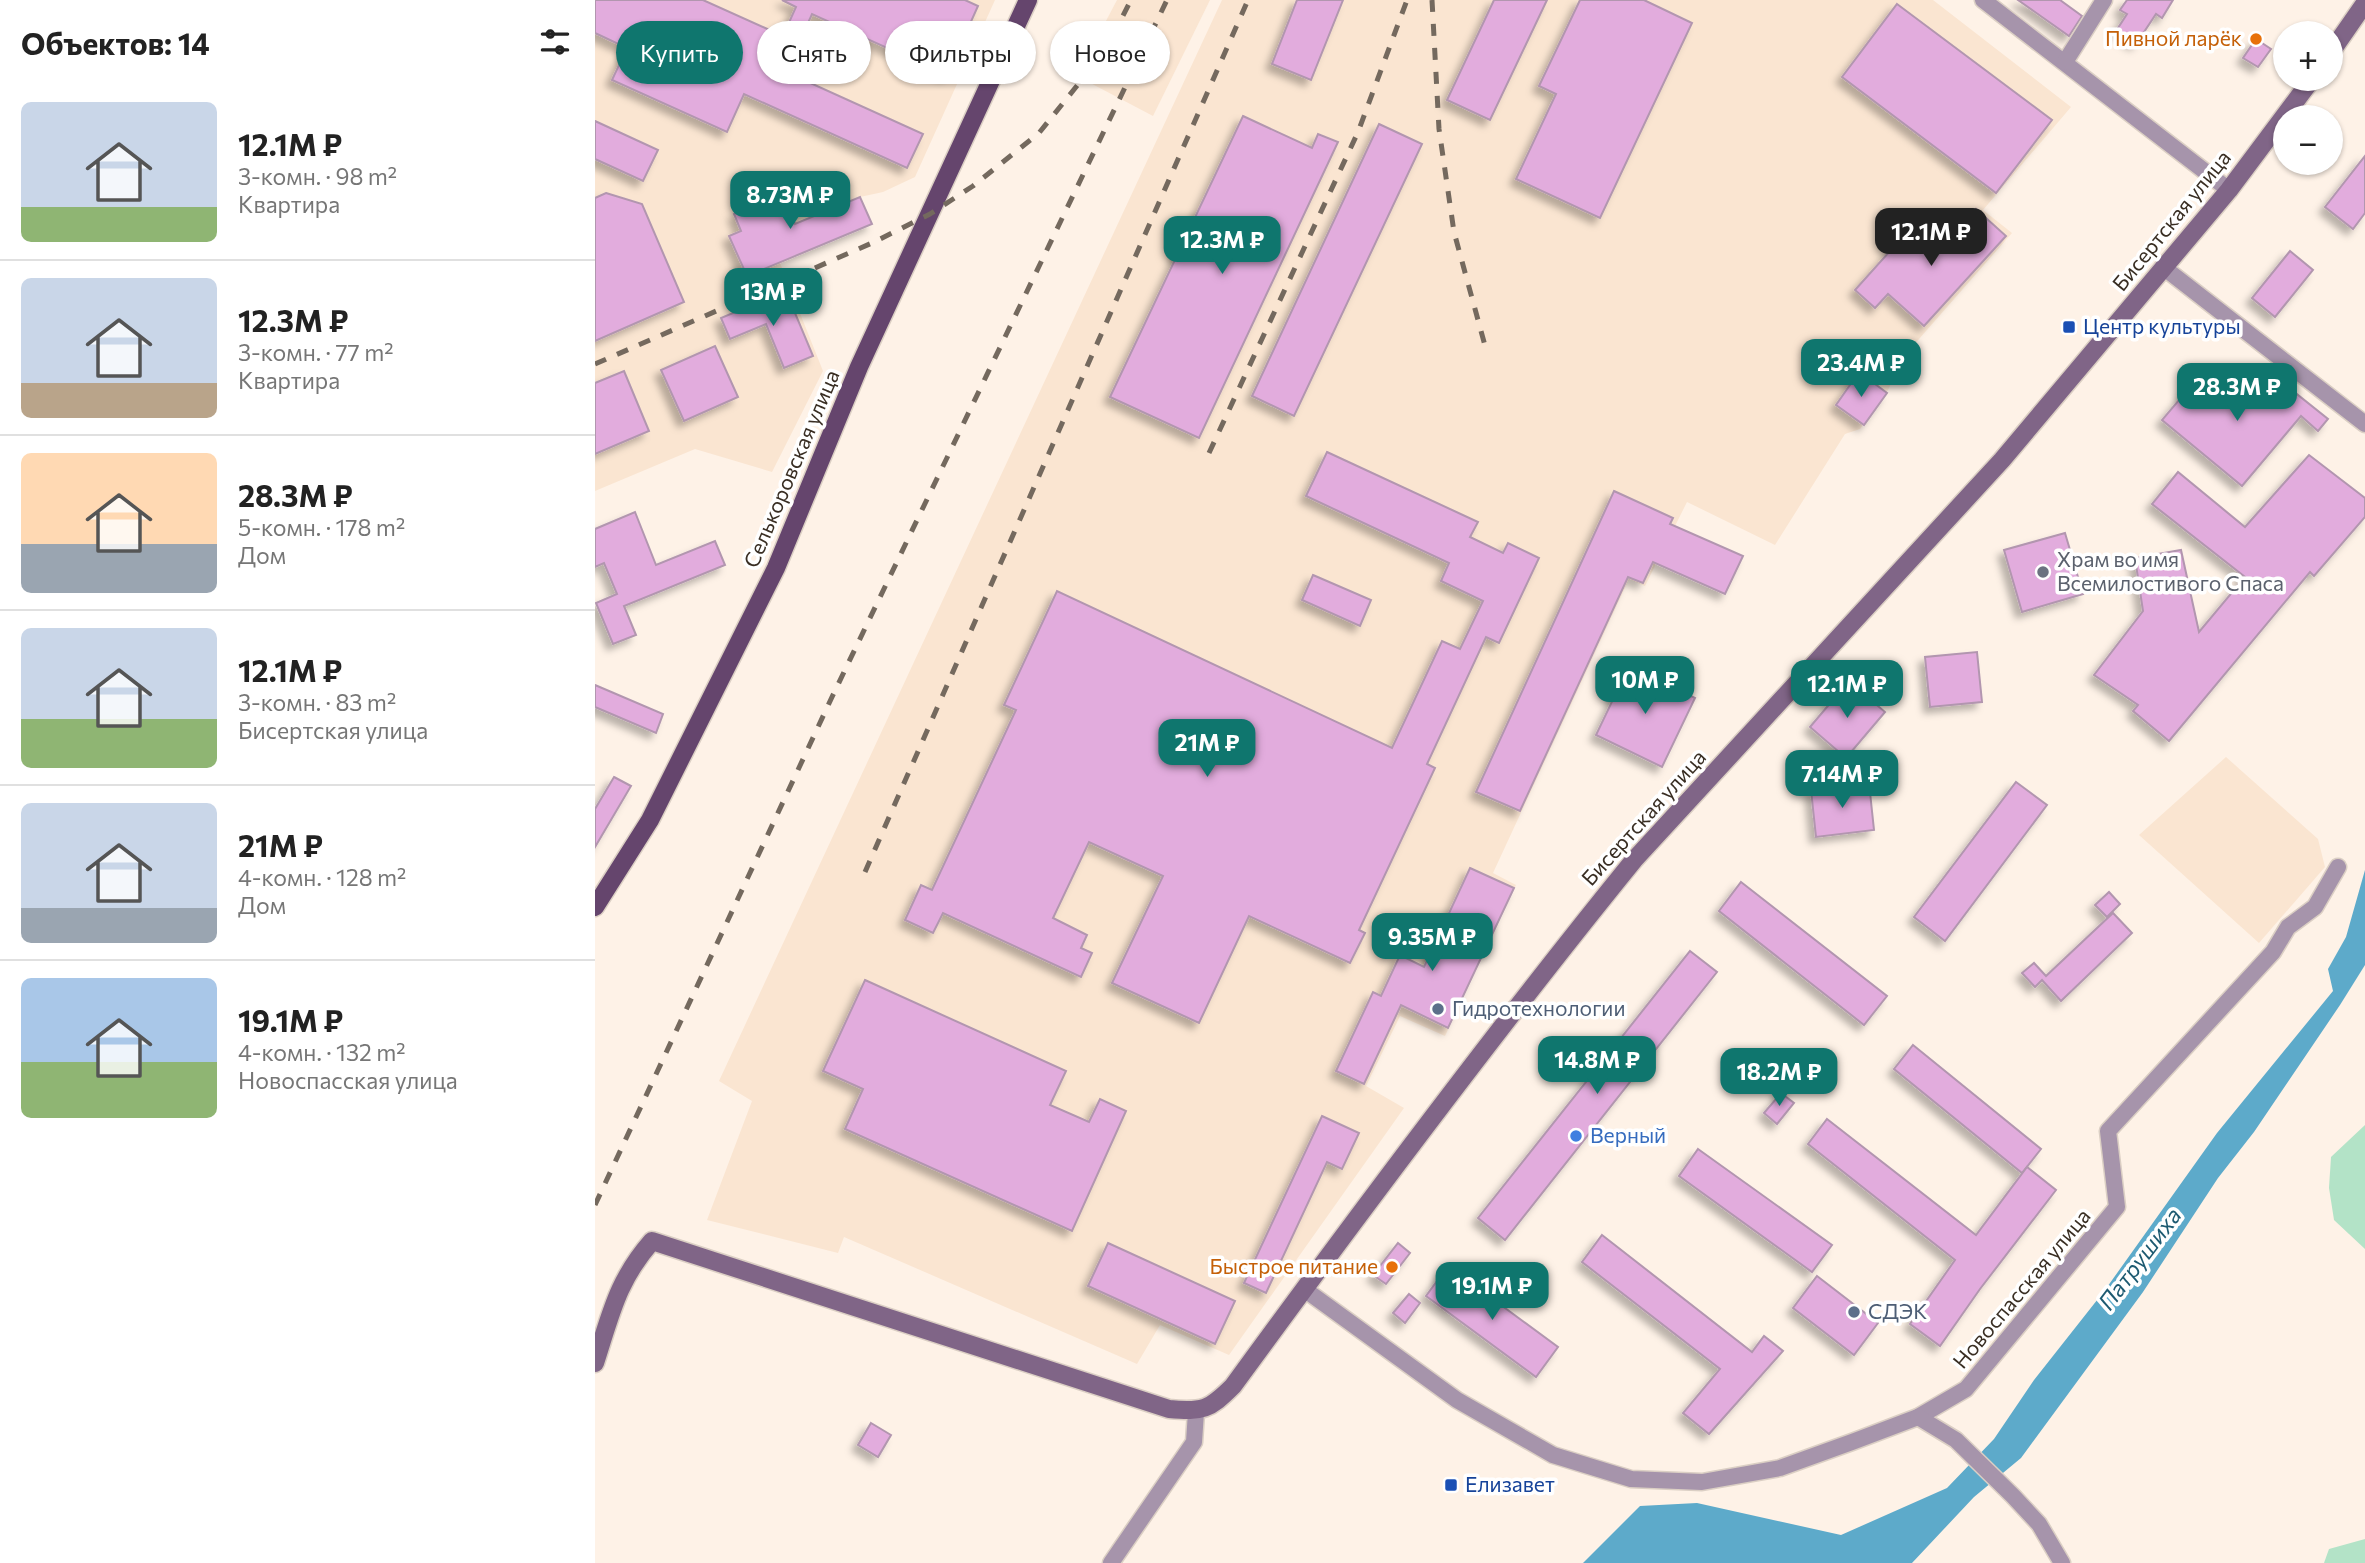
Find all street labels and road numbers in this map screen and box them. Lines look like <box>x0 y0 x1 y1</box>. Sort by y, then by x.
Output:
street label: Бисертская улица <box>2107 145 2235 295</box>
street label: Селькоровская улица <box>738 366 844 571</box>
street label: Бисертская улица <box>1576 744 1710 890</box>
street label: Новоспасская улица <box>1947 1203 2095 1373</box>

